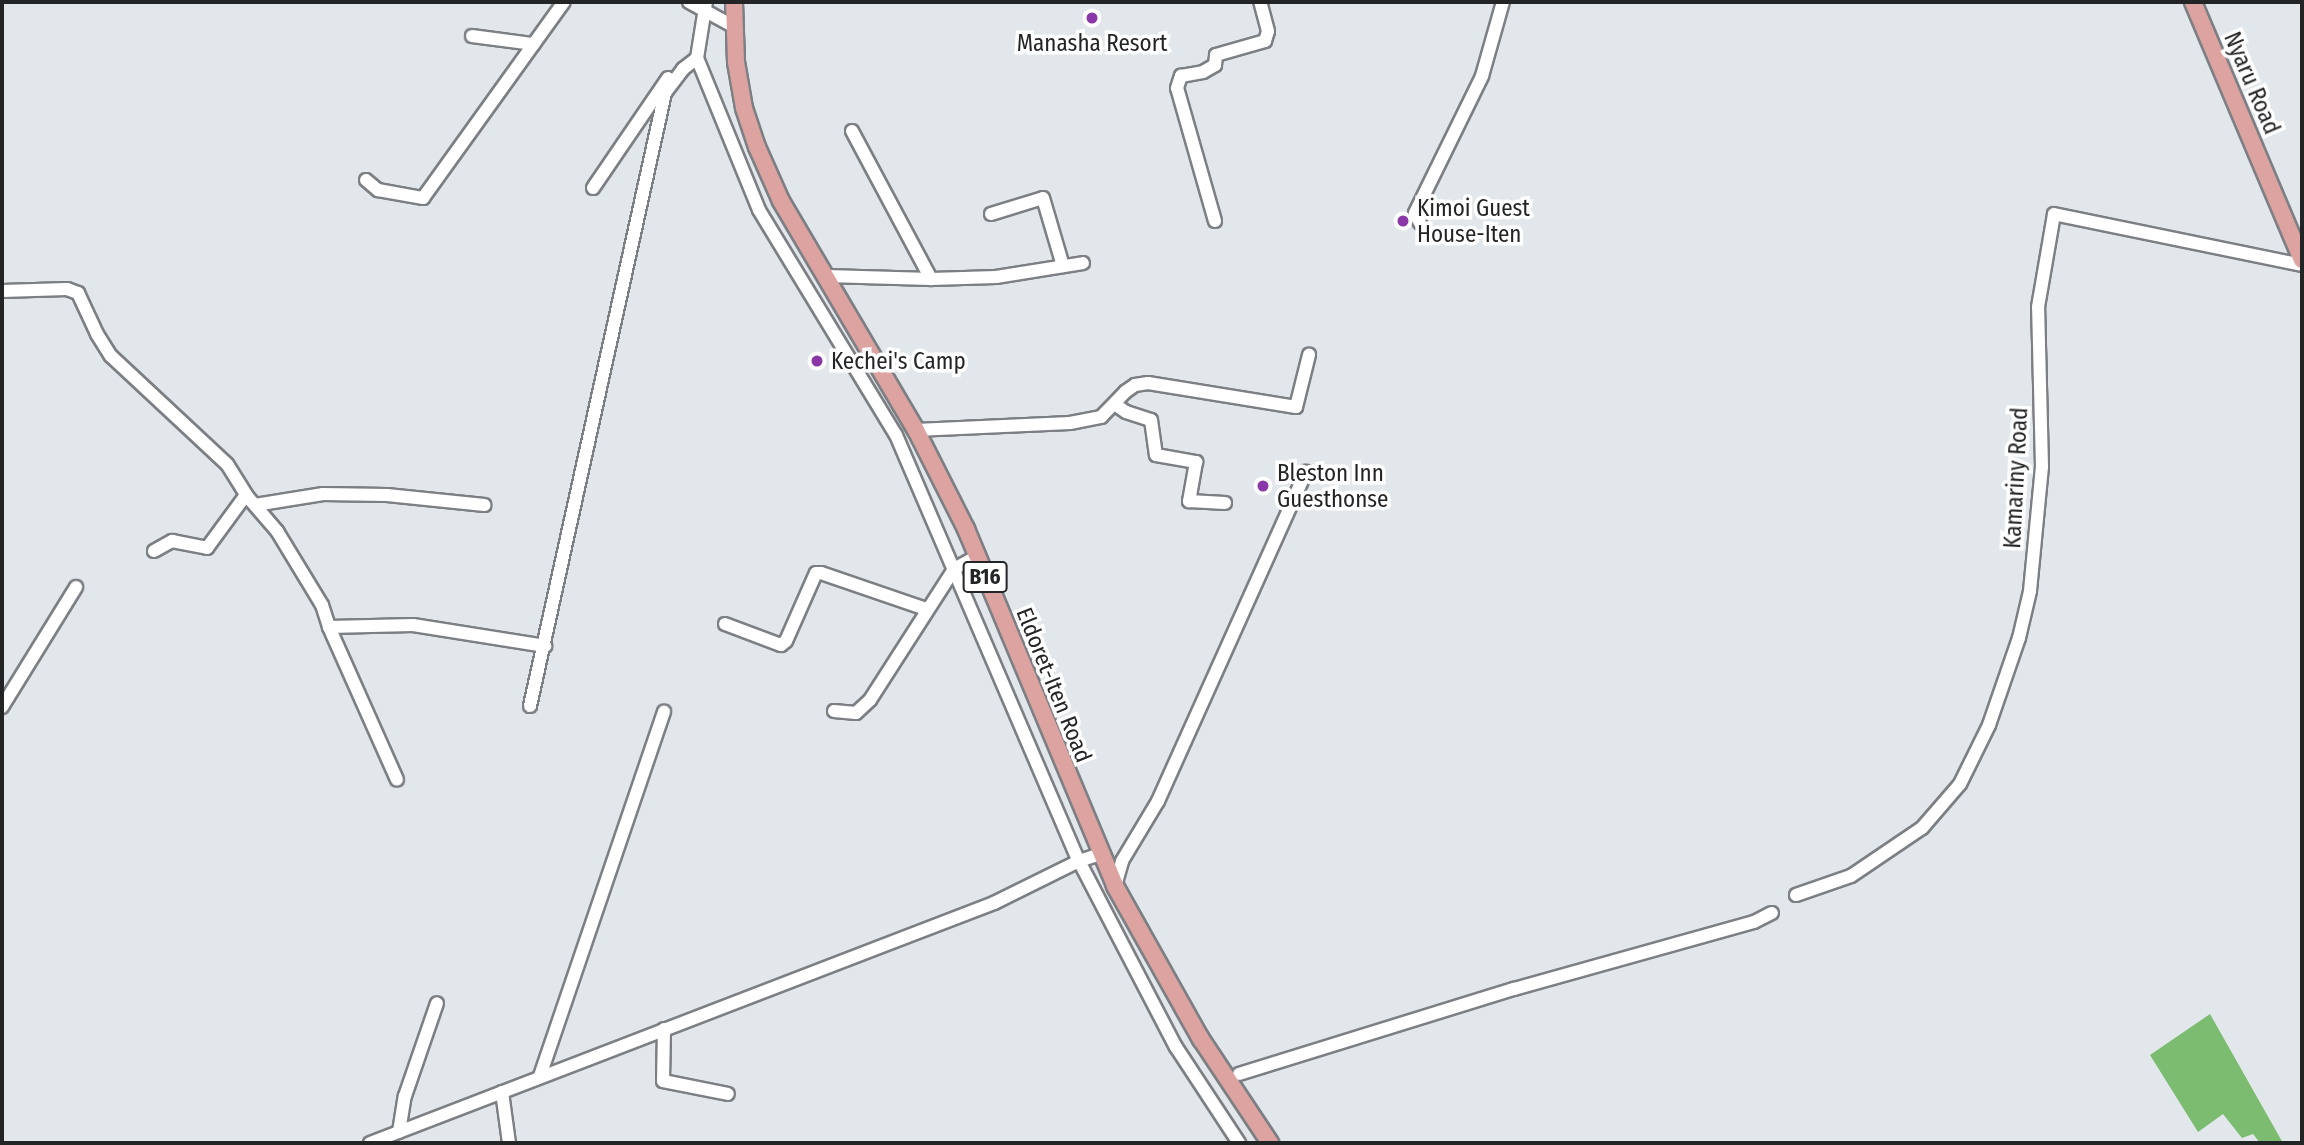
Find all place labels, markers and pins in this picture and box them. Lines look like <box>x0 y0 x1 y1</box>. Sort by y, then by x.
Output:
marker: Manasha Resort <box>1084 10 1100 26</box>
place label: Manasha Resort <box>1017 29 1167 57</box>
place label: Kimoi Guest House-Iten <box>1417 194 1530 248</box>
marker: Kimoi Guest House-Iten <box>1395 213 1411 229</box>
place label: Kechei's Camp <box>831 347 966 375</box>
marker: Kechei's Camp <box>809 353 825 369</box>
place label: Bleston Inn Guesthonse <box>1277 459 1388 513</box>
marker: Bleston Inn Guesthonse <box>1255 478 1271 494</box>

